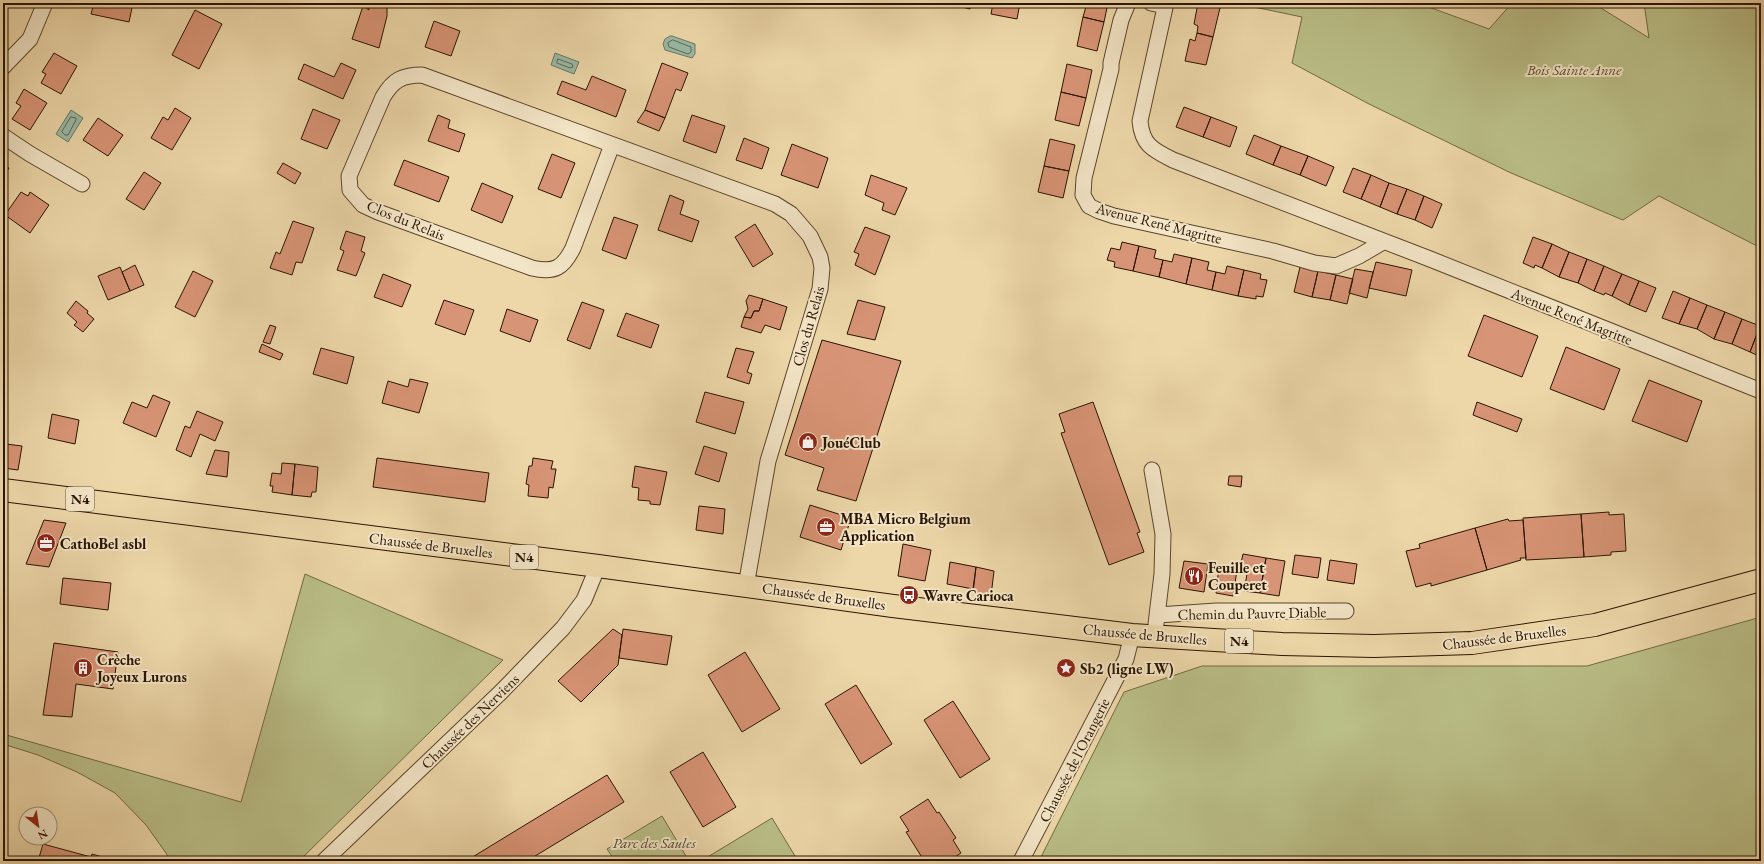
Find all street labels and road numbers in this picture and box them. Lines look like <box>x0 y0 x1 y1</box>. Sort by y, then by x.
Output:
street label: Clos du Relais <box>364 196 448 244</box>
street label: Avenue René Magritte <box>1093 198 1224 248</box>
street label: Avenue René Magritte <box>1508 283 1636 349</box>
street label: Clos du Relais <box>787 284 829 368</box>
road number: N4 <box>66 487 94 511</box>
street label: Chaussée de Bruxelles <box>368 528 494 562</box>
road number: N4 <box>510 545 538 569</box>
street label: Chaussée de Bruxelles <box>761 578 887 614</box>
street label: Chemin du Pauvre Diable <box>1177 602 1327 624</box>
street label: Chaussée de Bruxelles <box>1082 619 1208 649</box>
street label: Chaussée de Bruxelles <box>1441 620 1567 654</box>
road number: N4 <box>1225 629 1253 653</box>
street label: Chaussée des Nerviens <box>417 669 523 773</box>
street label: Chaussée de l'Orangerie <box>1034 695 1114 825</box>

